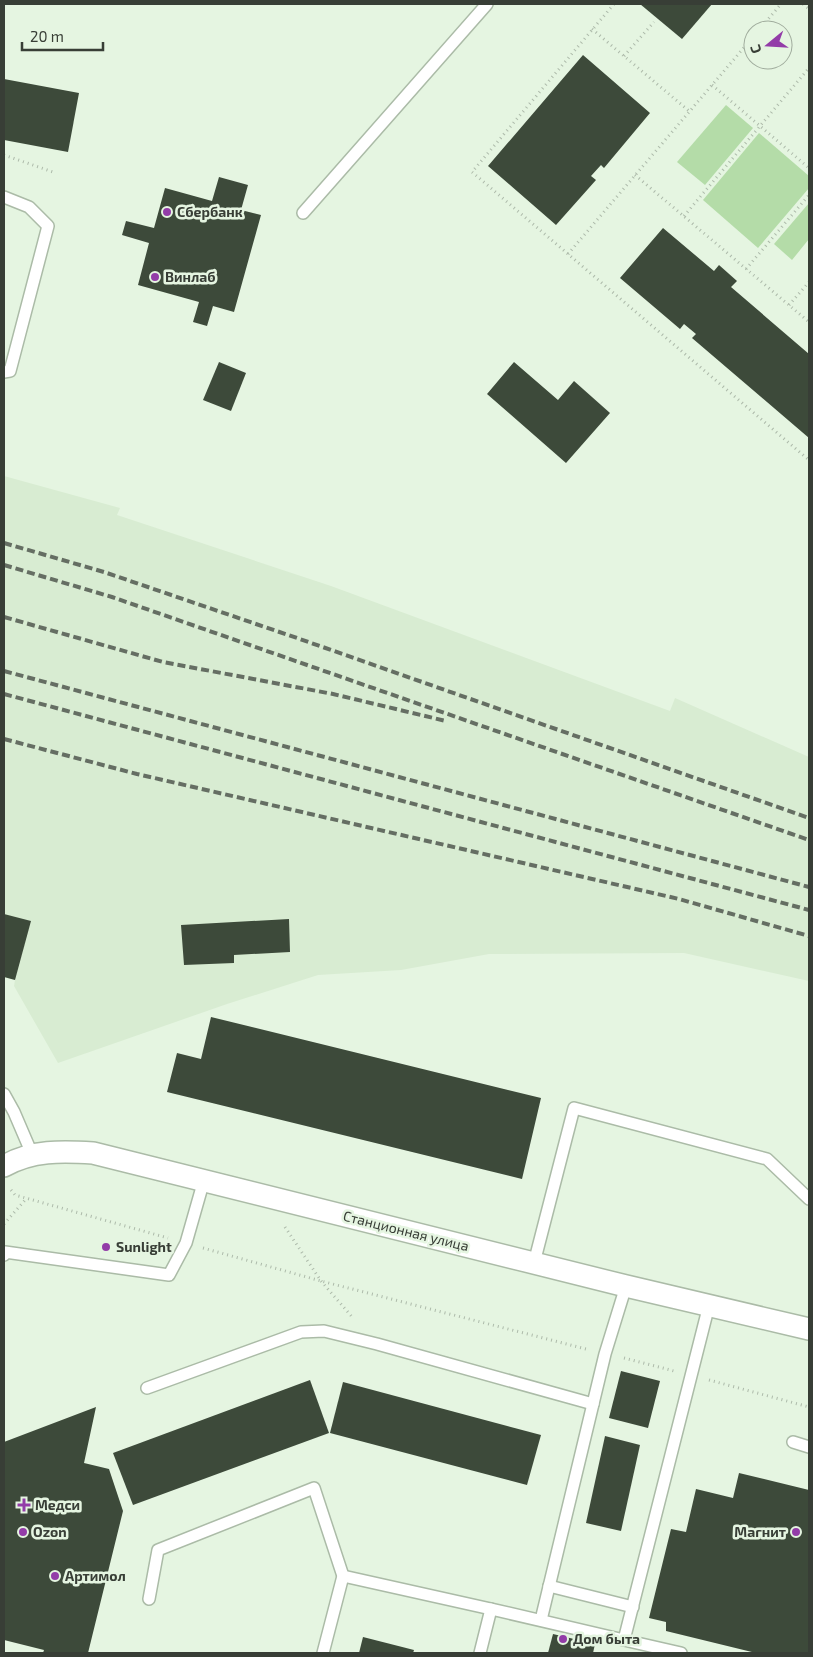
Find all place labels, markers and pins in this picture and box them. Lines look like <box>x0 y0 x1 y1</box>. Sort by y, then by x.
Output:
place label: Сбербанк <box>177 203 243 220</box>
marker: Сбербанк <box>161 206 173 218</box>
place label: Винлаб <box>165 268 216 285</box>
marker: Винлаб <box>149 271 161 283</box>
place label: Sunlight <box>116 1238 172 1255</box>
marker: Sunlight <box>100 1241 112 1253</box>
place label: Медси <box>35 1496 80 1513</box>
marker: Медси <box>17 1498 31 1512</box>
place label: Ozon <box>33 1523 67 1540</box>
place label: Магнит <box>734 1523 786 1540</box>
marker: Ozon <box>17 1526 29 1538</box>
marker: Магнит <box>790 1526 802 1538</box>
place label: Артимол <box>65 1567 126 1584</box>
marker: Артимол <box>49 1570 61 1582</box>
place label: Дом быта <box>573 1630 640 1647</box>
marker: Дом быта <box>557 1633 569 1645</box>

